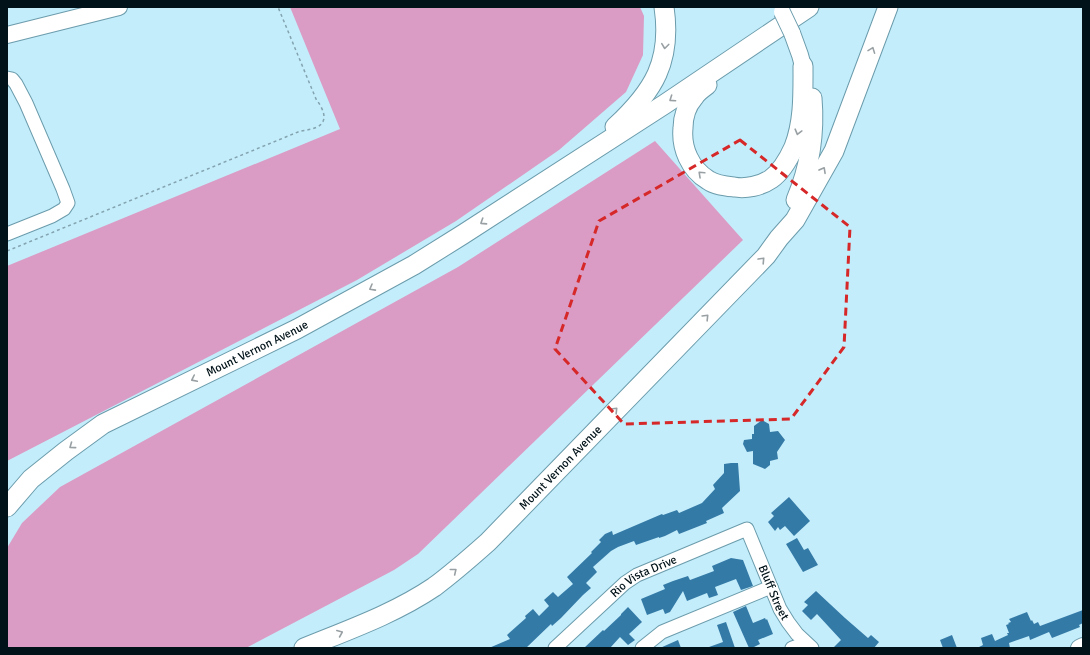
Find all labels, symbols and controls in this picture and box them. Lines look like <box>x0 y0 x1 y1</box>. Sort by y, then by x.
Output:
one-way arrow <box>661 43 670 49</box>
one-way arrow <box>867 46 875 53</box>
one-way arrow <box>669 94 676 102</box>
one-way arrow <box>794 129 803 136</box>
one-way arrow <box>819 167 826 174</box>
one-way arrow <box>698 171 706 178</box>
one-way arrow <box>481 217 488 224</box>
one-way arrow <box>757 257 765 265</box>
one-way arrow <box>369 283 376 291</box>
one-way arrow <box>701 314 709 322</box>
street label: Mount Vernon Avenue <box>203 317 311 380</box>
one-way arrow <box>191 374 198 382</box>
one-way arrow <box>610 407 618 415</box>
street label: Mount Vernon Avenue <box>516 422 605 513</box>
one-way arrow <box>69 442 76 449</box>
street label: Rio Vista Drive <box>607 552 679 601</box>
street label: Bluff Street <box>755 563 793 623</box>
one-way arrow <box>450 569 457 576</box>
one-way arrow <box>336 630 344 638</box>

